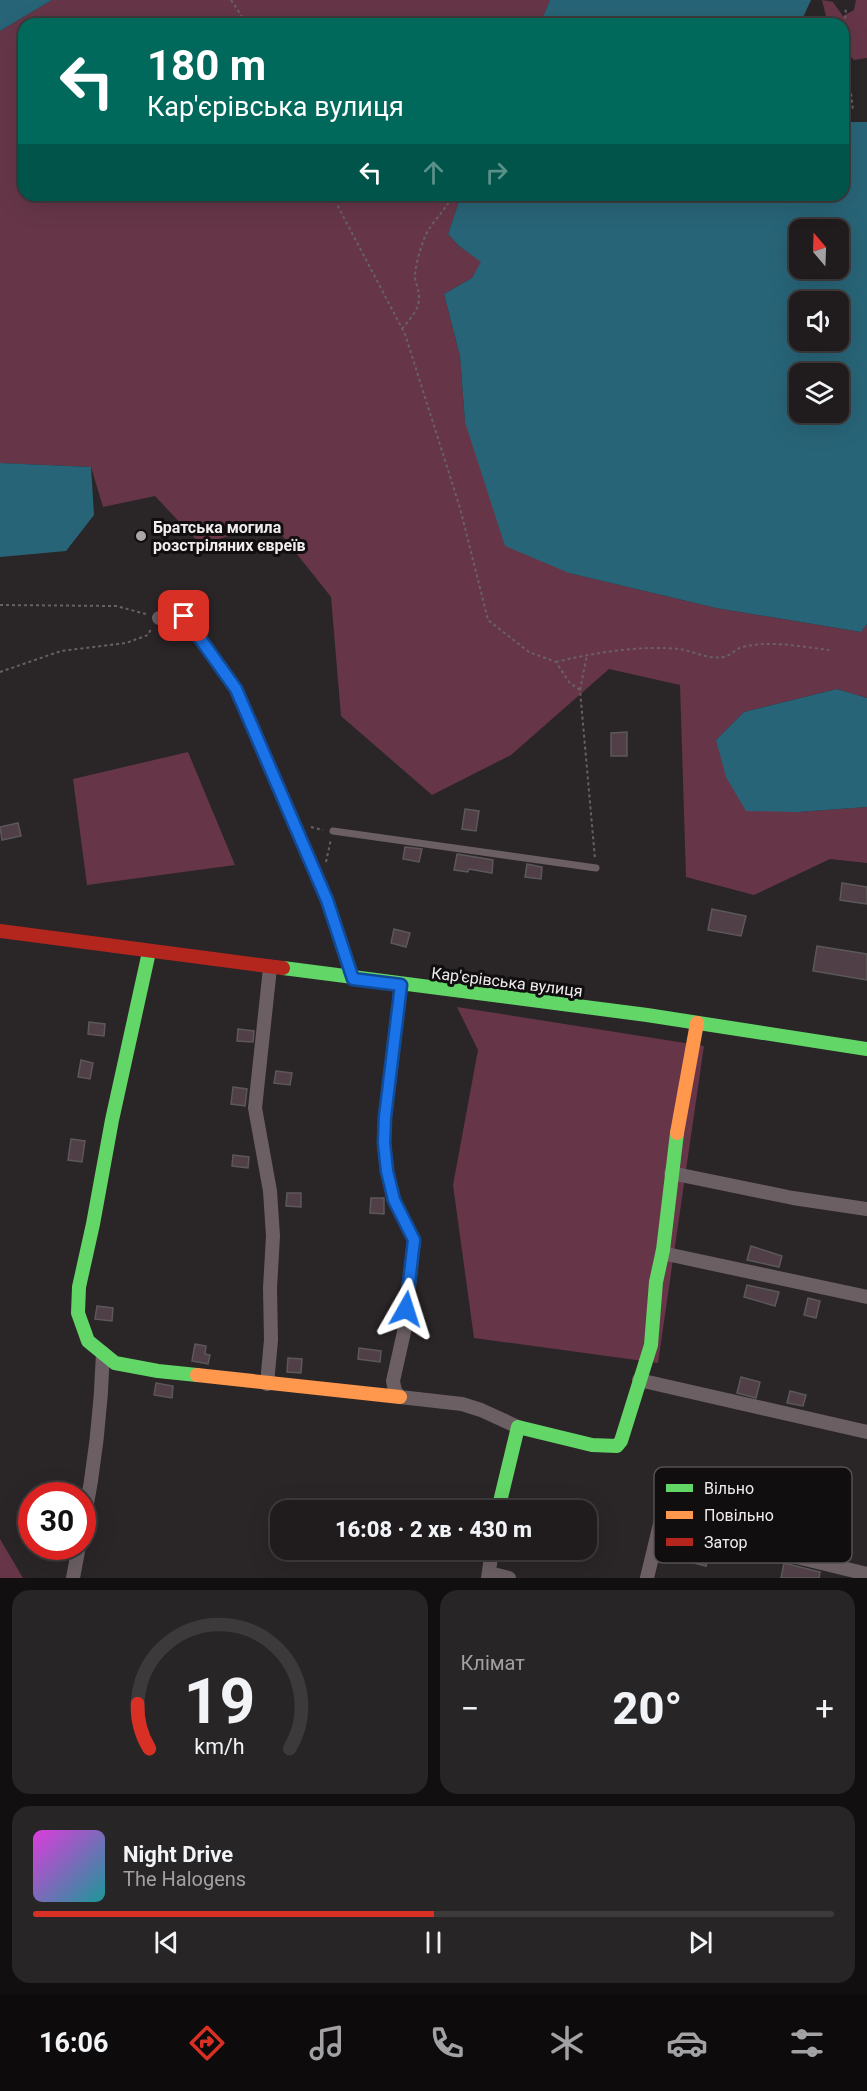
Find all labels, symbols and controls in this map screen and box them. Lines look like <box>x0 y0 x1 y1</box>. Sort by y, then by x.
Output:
text: 180 m <box>147 41 266 90</box>
icon: left <box>48 42 126 120</box>
text: Кар'єрівська вулиця <box>147 91 404 123</box>
icon: left <box>354 156 387 189</box>
icon: ahead <box>417 156 450 189</box>
icon: right <box>480 156 513 189</box>
north arrow <box>789 219 849 279</box>
map controls <box>789 219 849 423</box>
button: sound <box>789 291 849 351</box>
button: layers <box>789 363 849 423</box>
place label: Братська могила розстріляних євреїв <box>153 518 306 555</box>
marker: Братська могила розстріляних євреїв <box>134 529 148 543</box>
pin <box>158 590 209 641</box>
icon: arrive <box>167 599 200 632</box>
street label: Кар'єрівська вулиця <box>430 963 584 1001</box>
position arrow <box>374 1277 438 1341</box>
legend <box>654 1467 852 1563</box>
text: Вільно <box>704 1479 754 1498</box>
speed limit sign: 30 <box>18 1482 96 1560</box>
text: Повільно <box>704 1506 774 1525</box>
text: 16:08 · 2 хв · 430 m <box>335 1517 532 1542</box>
text: Затор <box>704 1533 748 1552</box>
text: Клімат <box>461 1651 525 1675</box>
text: 19 <box>184 1665 256 1738</box>
text: 20° <box>613 1682 682 1735</box>
text: − <box>461 1689 479 1728</box>
text: + <box>815 1689 834 1728</box>
text: km/h <box>195 1734 245 1759</box>
text: Night Drive <box>123 1842 233 1867</box>
text: The Halogens <box>123 1867 246 1891</box>
icon: previous <box>150 1926 183 1959</box>
icon: pause <box>417 1926 450 1959</box>
icon: next <box>684 1926 717 1959</box>
icon: directions <box>186 2022 228 2064</box>
icon: music <box>306 2022 348 2064</box>
icon: phone <box>426 2022 468 2064</box>
icon: climate <box>546 2022 588 2064</box>
icon: car <box>666 2022 708 2064</box>
icon: filters <box>786 2022 828 2064</box>
text: 16:06 <box>39 2027 109 2059</box>

